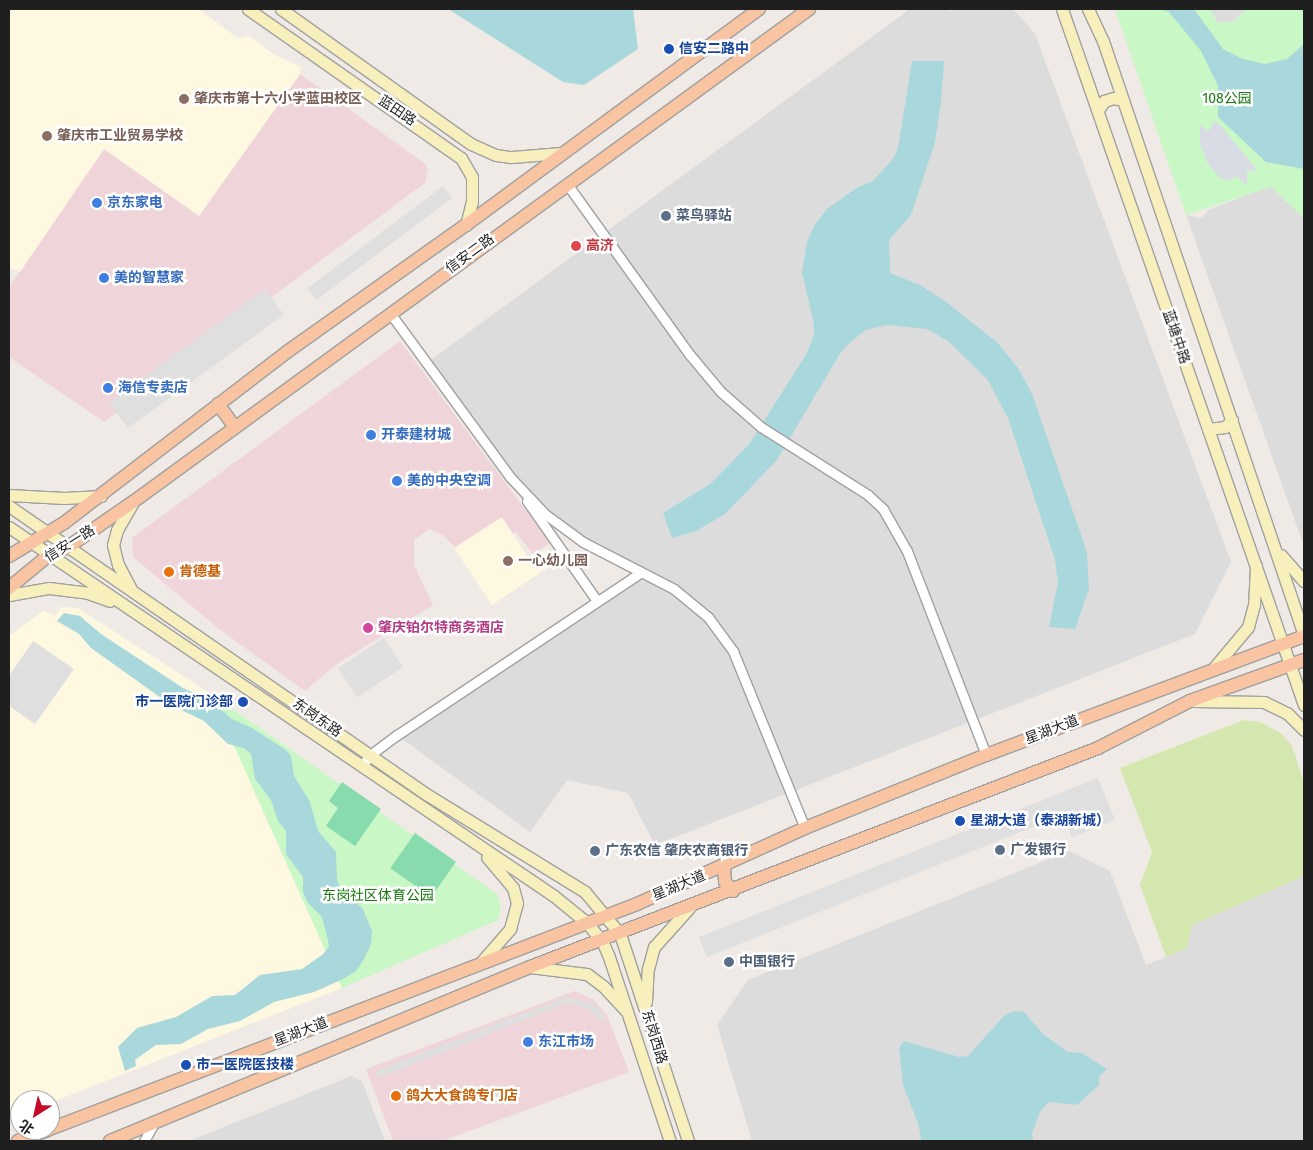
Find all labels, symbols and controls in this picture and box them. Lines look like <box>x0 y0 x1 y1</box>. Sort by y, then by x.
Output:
place label: 信安二路中 <box>679 41 749 57</box>
marker: 信安二路中 <box>663 43 675 55</box>
place label: 肇庆市第十六小学蓝田校区 <box>194 91 362 107</box>
park label: 108公园 <box>1202 91 1252 107</box>
street label: 蓝田路 <box>375 92 419 130</box>
marker: 肇庆市第十六小学蓝田校区 <box>178 93 190 105</box>
place label: 肇庆市工业贸易学校 <box>57 128 183 144</box>
marker: 肇庆市工业贸易学校 <box>41 130 53 142</box>
place label: 京东家电 <box>107 195 163 211</box>
marker: 京东家电 <box>91 197 103 209</box>
place label: 菜鸟驿站 <box>676 208 732 224</box>
marker: 菜鸟驿站 <box>660 210 672 222</box>
street label: 信安二路 <box>442 231 498 277</box>
place label: 高济 <box>586 238 614 254</box>
marker: 高济 <box>570 240 582 252</box>
place label: 美的智慧家 <box>114 270 184 286</box>
marker: 美的智慧家 <box>98 272 110 284</box>
street label: 蓝塘中路 <box>1159 308 1193 366</box>
place label: 海信专卖店 <box>118 380 188 396</box>
marker: 海信专卖店 <box>102 382 114 394</box>
place label: 开泰建材城 <box>381 427 451 443</box>
marker: 开泰建材城 <box>365 429 377 441</box>
place label: 美的中央空调 <box>407 473 491 489</box>
marker: 美的中央空调 <box>391 475 403 487</box>
street label: 信安一路 <box>42 522 98 566</box>
place label: 一心幼儿园 <box>518 553 588 569</box>
marker: 一心幼儿园 <box>502 555 514 567</box>
place label: 肯德基 <box>179 564 221 580</box>
marker: 肯德基 <box>163 566 175 578</box>
place label: 肇庆铂尔特商务酒店 <box>378 620 504 636</box>
marker: 肇庆铂尔特商务酒店 <box>362 622 374 634</box>
place label: 市一医院门诊部 <box>135 694 233 710</box>
street label: 东岗东路 <box>289 695 345 741</box>
marker: 市一医院门诊部 <box>237 696 249 708</box>
street label: 星湖大道 <box>1023 712 1081 748</box>
place label: 星湖大道（泰湖新城） <box>970 813 1110 829</box>
marker: 星湖大道（泰湖新城） <box>954 815 966 827</box>
place label: 广发银行 <box>1010 842 1066 858</box>
place label: 广东农信 肇庆农商银行 <box>605 843 748 859</box>
marker: 广发银行 <box>994 844 1006 856</box>
marker: 广东农信 肇庆农商银行 <box>589 845 601 857</box>
street label: 星湖大道 <box>650 867 708 905</box>
park label: 东岗社区体育公园 <box>322 888 434 904</box>
place label: 中国银行 <box>739 954 795 970</box>
marker: 中国银行 <box>723 956 735 968</box>
street label: 东岗西路 <box>638 1008 670 1066</box>
street label: 星湖大道 <box>272 1014 330 1050</box>
place label: 东江市场 <box>538 1034 594 1050</box>
marker: 东江市场 <box>522 1036 534 1048</box>
place label: 市一医院医技楼 <box>196 1057 294 1073</box>
marker: 市一医院医技楼 <box>180 1059 192 1071</box>
place label: 鸽大大食鸽专门店 <box>406 1088 518 1104</box>
north arrow <box>10 1090 60 1140</box>
marker: 鸽大大食鸽专门店 <box>390 1090 402 1102</box>
text: 北 <box>16 1116 37 1138</box>

